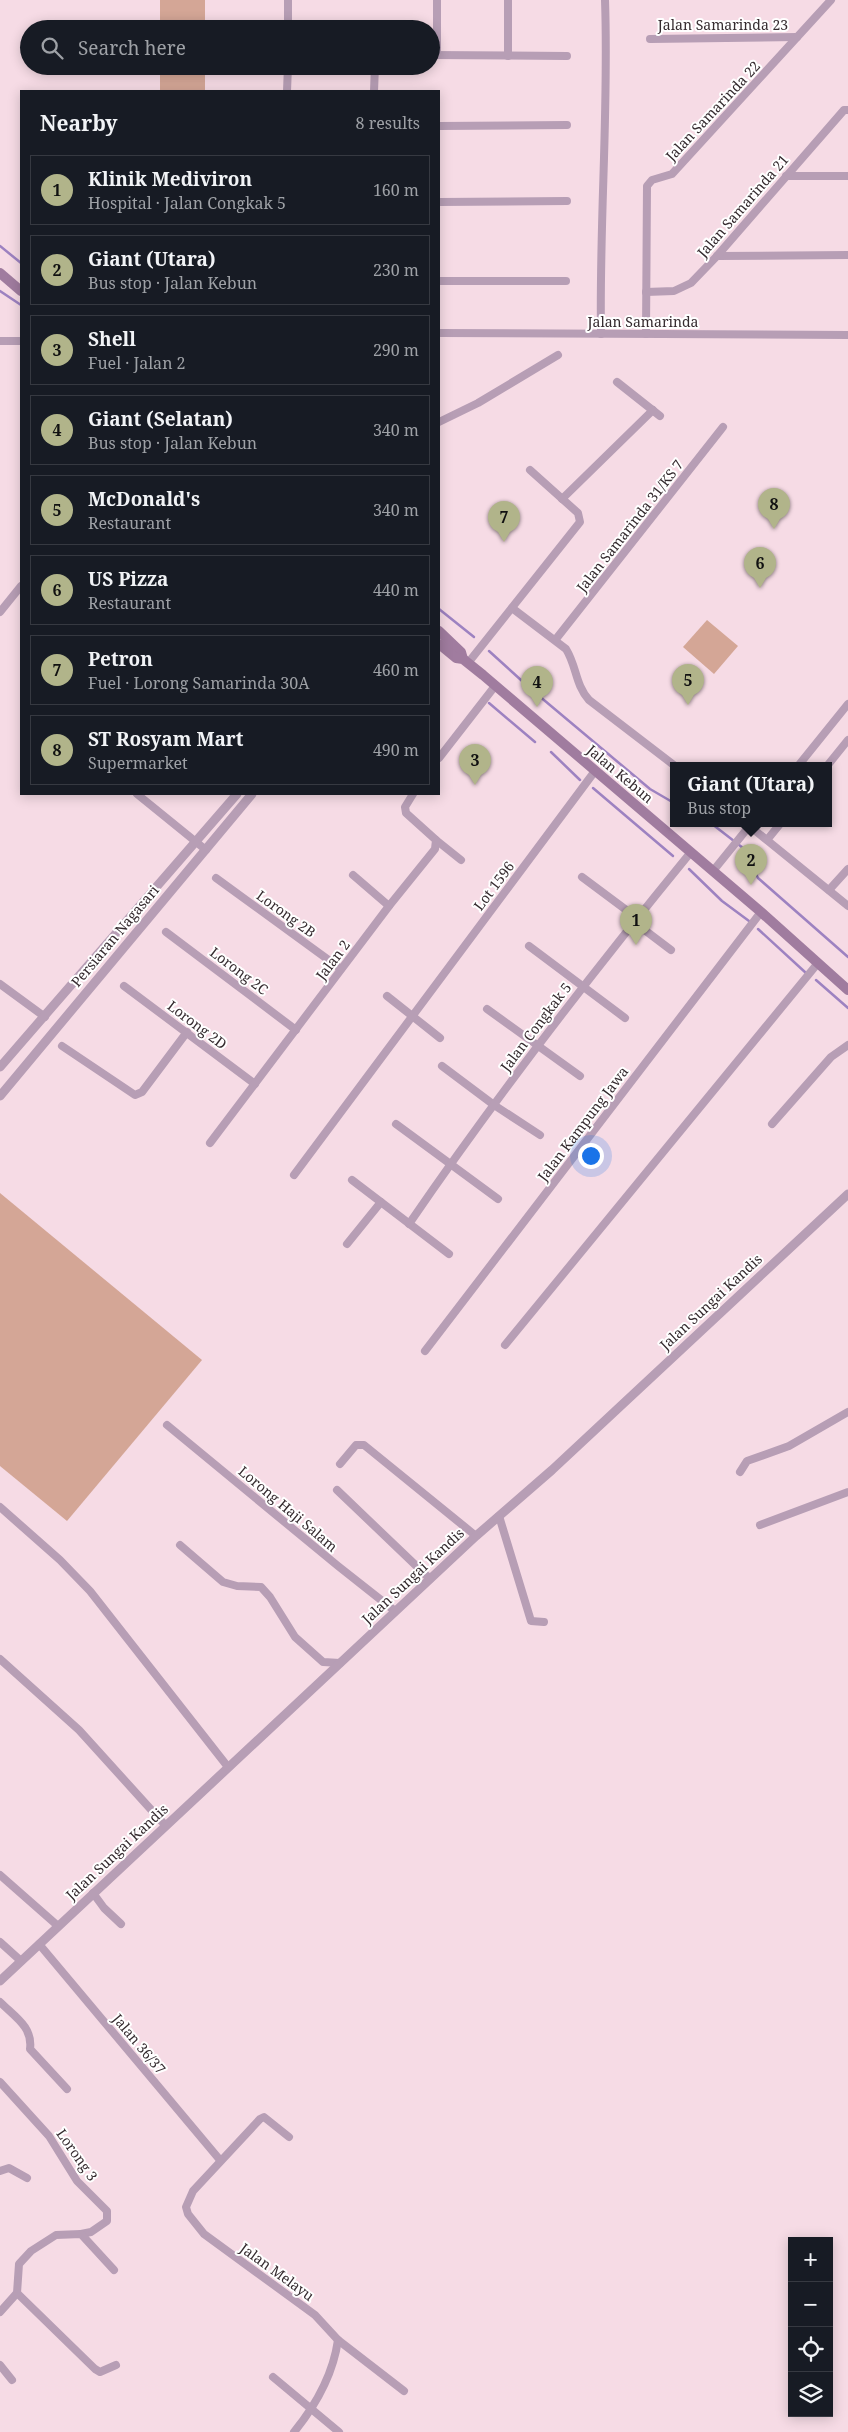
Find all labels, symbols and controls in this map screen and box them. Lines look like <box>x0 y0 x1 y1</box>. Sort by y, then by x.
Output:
street label: Jalan Samarinda 23 <box>657 15 788 34</box>
search box <box>20 20 440 75</box>
icon: search <box>38 34 66 62</box>
text: Search here <box>78 35 186 61</box>
street label: Jalan Samarinda 22 <box>661 57 764 166</box>
text: Nearby <box>40 109 118 137</box>
text: 8 results <box>356 112 420 134</box>
street label: Jalan Samarinda 21 <box>692 150 793 262</box>
text: Klinik Mediviron <box>88 166 252 192</box>
text: 1 <box>52 179 62 201</box>
text: 160 m <box>373 179 419 201</box>
text: Hospital · Jalan Congkak 5 <box>88 192 286 214</box>
text: Giant (Utara) <box>88 246 216 272</box>
text: 2 <box>52 259 62 281</box>
text: 230 m <box>373 259 419 281</box>
text: Bus stop · Jalan Kebun <box>88 272 257 294</box>
street label: Jalan Samarinda <box>587 312 699 331</box>
text: Shell <box>88 326 136 352</box>
text: 3 <box>52 339 62 361</box>
text: 290 m <box>373 339 419 361</box>
text: Fuel · Jalan 2 <box>88 352 186 374</box>
text: Giant (Selatan) <box>88 406 233 432</box>
text: 4 <box>52 419 62 441</box>
text: 340 m <box>373 419 419 441</box>
text: Bus stop · Jalan Kebun <box>88 432 257 454</box>
street label: Jalan Samarinda 31/KS 7 <box>571 455 687 597</box>
text: McDonald's <box>88 486 200 512</box>
pin: 8 <box>758 488 790 529</box>
text: 5 <box>52 499 62 521</box>
text: 340 m <box>373 499 419 521</box>
pin: 7 <box>488 501 520 542</box>
text: Restaurant <box>88 512 171 534</box>
pin: 6 <box>744 547 776 588</box>
text: US Pizza <box>88 566 168 592</box>
text: 6 <box>52 579 62 601</box>
text: 440 m <box>373 579 419 601</box>
text: Restaurant <box>88 592 171 614</box>
text: Petron <box>88 646 153 672</box>
text: 7 <box>52 659 62 681</box>
text: 460 m <box>373 659 419 681</box>
pin: 5 <box>672 664 704 705</box>
pin: 4 <box>521 666 553 707</box>
text: Fuel · Lorong Samarinda 30A <box>88 672 309 694</box>
text: ST Rosyam Mart <box>88 726 244 752</box>
text: 8 <box>52 739 62 761</box>
text: 490 m <box>373 739 419 761</box>
street label: Jalan Kebun <box>582 740 658 807</box>
pin: 3 <box>459 744 491 785</box>
text: Supermarket <box>88 752 188 774</box>
popup <box>670 762 832 827</box>
text: Giant (Utara) <box>687 771 815 797</box>
text: Bus stop <box>687 797 751 819</box>
pin: 2 <box>735 844 767 885</box>
street label: Lot 1596 <box>469 857 518 914</box>
street label: Persiaran Nagasari <box>66 880 163 991</box>
street label: Lorong 2B <box>253 886 320 941</box>
pin: 1 <box>620 904 652 945</box>
street label: Jalan 2 <box>311 936 354 984</box>
street label: Lorong 2C <box>206 943 273 999</box>
street label: Jalan Congkak 5 <box>495 978 575 1076</box>
street label: Lorong 2D <box>164 996 231 1053</box>
street label: Jalan Kampung Jawa <box>533 1062 632 1186</box>
your location <box>578 1143 604 1169</box>
street label: Jalan Sungai Kandis <box>655 1249 766 1355</box>
street label: Lorong Haji Salam <box>235 1462 342 1556</box>
street label: Jalan Sungai Kandis <box>357 1523 468 1629</box>
street label: Jalan Sungai Kandis <box>61 1799 172 1905</box>
street label: Jalan 36/37 <box>108 2009 170 2078</box>
street label: Lorong 3 <box>53 2125 102 2185</box>
map controls <box>788 2237 833 2417</box>
button: + <box>788 2237 833 2282</box>
street label: Jalan Melayu <box>236 2238 318 2305</box>
button: − <box>788 2282 833 2327</box>
button: locate <box>788 2327 833 2372</box>
button: layers <box>788 2372 833 2417</box>

